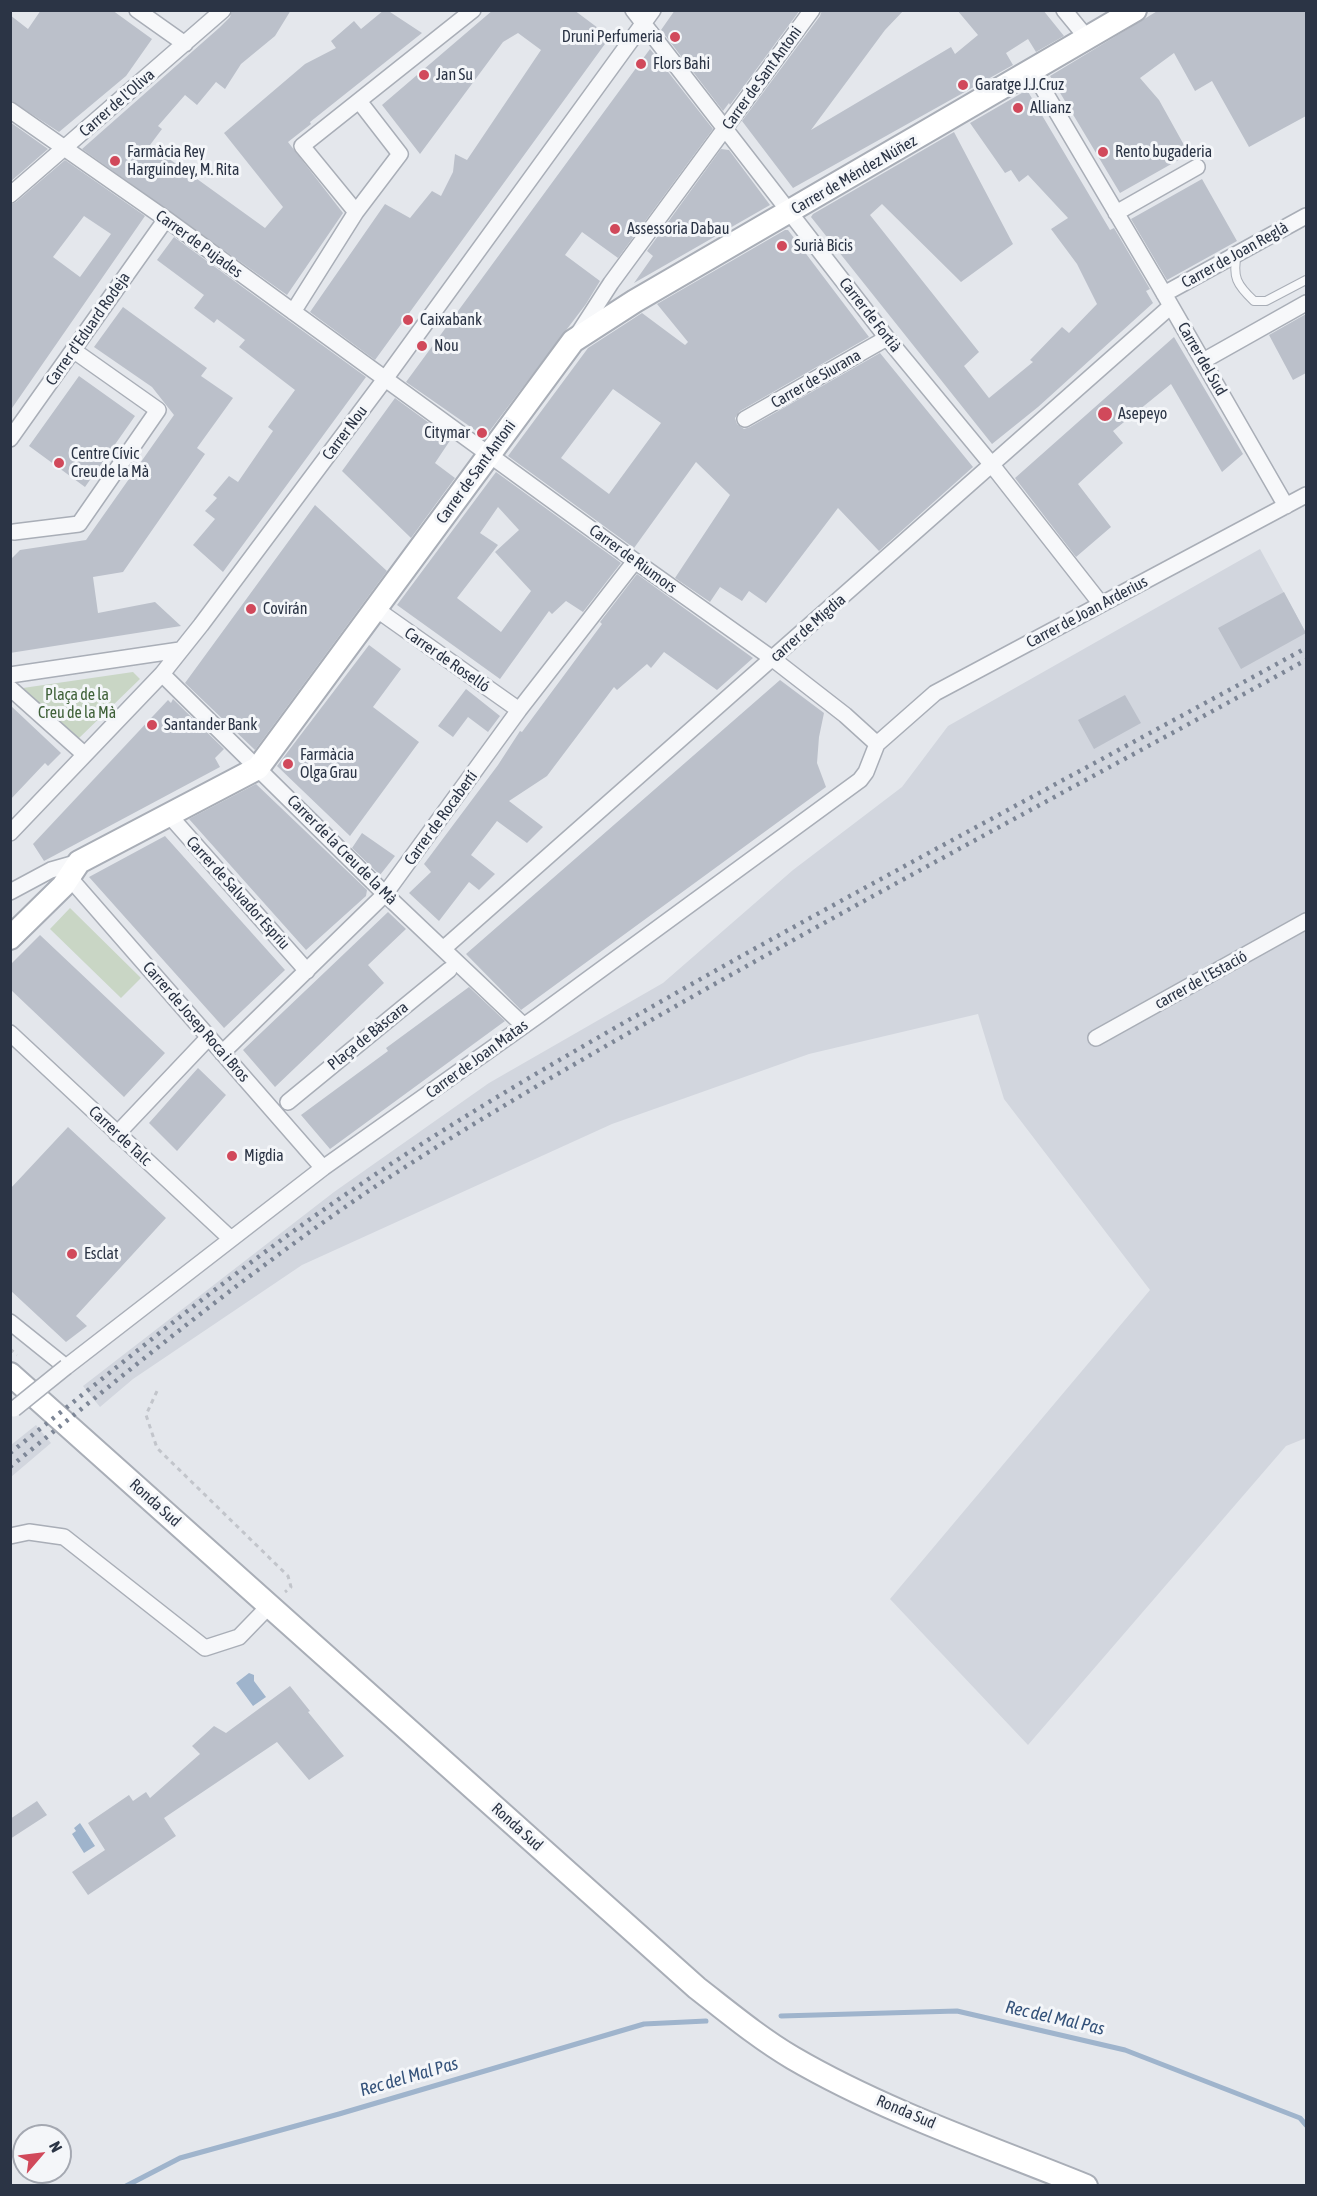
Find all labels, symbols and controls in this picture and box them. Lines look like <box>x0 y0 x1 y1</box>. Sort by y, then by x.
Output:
street label: Carrer de Sant Antoni <box>718 23 806 133</box>
place label: Druni Perfumeria <box>562 27 663 47</box>
marker: Druni Perfumeria <box>668 30 682 44</box>
place label: Flors Bahi <box>653 54 710 74</box>
marker: Flors Bahi <box>634 57 648 71</box>
street label: Carrer de l'Oliva <box>75 65 159 141</box>
place label: Jan Su <box>436 65 473 85</box>
marker: Jan Su <box>417 68 431 82</box>
place label: Garatge J.J.Cruz <box>975 75 1064 95</box>
marker: Garatge J.J.Cruz <box>956 78 970 92</box>
place label: Allianz <box>1030 98 1071 118</box>
marker: Allianz <box>1011 101 1025 115</box>
street label: Carrer de Méndez Núñez <box>788 131 920 219</box>
place label: Farmàcia Rey Harguindey, M. Rita <box>127 142 239 180</box>
place label: Rento bugaderia <box>1115 142 1212 162</box>
marker: Rento bugaderia <box>1096 145 1110 159</box>
marker: Farmàcia Rey Harguindey, M. Rita <box>108 154 122 168</box>
street label: Carrer de Pujades <box>152 206 246 282</box>
street label: Carrer de Joan Reglà <box>1178 218 1292 292</box>
place label: Assessoria Dabau <box>627 219 729 239</box>
marker: Assessoria Dabau <box>608 222 622 236</box>
place label: Surià Bicis <box>794 236 853 256</box>
marker: Surià Bicis <box>775 239 789 253</box>
street label: Carrer d'Eduard Rodeja <box>42 269 134 389</box>
street label: Carrer de Fortià <box>835 274 905 356</box>
place label: Caixabank <box>420 310 482 330</box>
marker: Caixabank <box>401 313 415 327</box>
street label: Carrer del Sud <box>1173 319 1231 399</box>
place label: Nou <box>434 336 459 356</box>
marker: Nou <box>415 339 429 353</box>
street label: Carrer de Siurana <box>768 346 864 412</box>
street label: Carrer Nou <box>318 402 372 464</box>
place label: Asepeyo <box>1118 404 1167 424</box>
marker: Asepeyo <box>1096 405 1114 423</box>
street label: Carrer de Sant Antoni <box>432 417 520 527</box>
place label: Citymar <box>424 423 470 443</box>
marker: Citymar <box>475 426 489 440</box>
place label: Centre Cívic Creu de la Mà <box>71 444 149 482</box>
marker: Centre Cívic Creu de la Mà <box>52 456 66 470</box>
street label: Carrer de Riumors <box>585 521 681 597</box>
street label: Carrer de Joan Arderius <box>1023 572 1151 652</box>
street label: carrer de Migdia <box>766 590 850 666</box>
place label: Covirán <box>263 599 307 619</box>
marker: Covirán <box>244 602 258 616</box>
street label: Carrer de Roselló <box>401 624 493 696</box>
park label: Plaça de la Creu de la Mà <box>38 685 116 723</box>
place label: Santander Bank <box>164 715 257 735</box>
marker: Santander Bank <box>145 718 159 732</box>
place label: Farmàcia Olga Grau <box>300 745 358 783</box>
marker: Farmàcia Olga Grau <box>281 757 295 771</box>
street label: Carrer de Rocabertí <box>400 767 482 869</box>
street label: Carrer de la Creu de la Mà <box>283 791 401 909</box>
street label: Carrer de Salvador Espriu <box>182 832 294 954</box>
street label: carrer de l'Estació <box>1152 947 1250 1013</box>
street label: Carrer de Josep Roca i Bros <box>139 958 253 1086</box>
street label: Plaça de Bàscara <box>324 998 412 1074</box>
street label: Carrer de Joan Matas <box>422 1016 532 1102</box>
street label: Carrer de Talc <box>85 1102 155 1170</box>
place label: Migdia <box>244 1146 284 1166</box>
marker: Migdia <box>225 1149 239 1163</box>
place label: Esclat <box>84 1244 119 1264</box>
marker: Esclat <box>65 1247 79 1261</box>
street label: Ronda Sud <box>125 1475 185 1531</box>
street label: Ronda Sud <box>487 1799 547 1855</box>
water label: Rec del Mal Pas <box>1003 1996 1107 2040</box>
water label: Rec del Mal Pas <box>358 2053 460 2101</box>
street label: Ronda Sud <box>873 2091 939 2133</box>
north arrow <box>12 2124 72 2184</box>
text: N <box>46 2138 66 2155</box>

